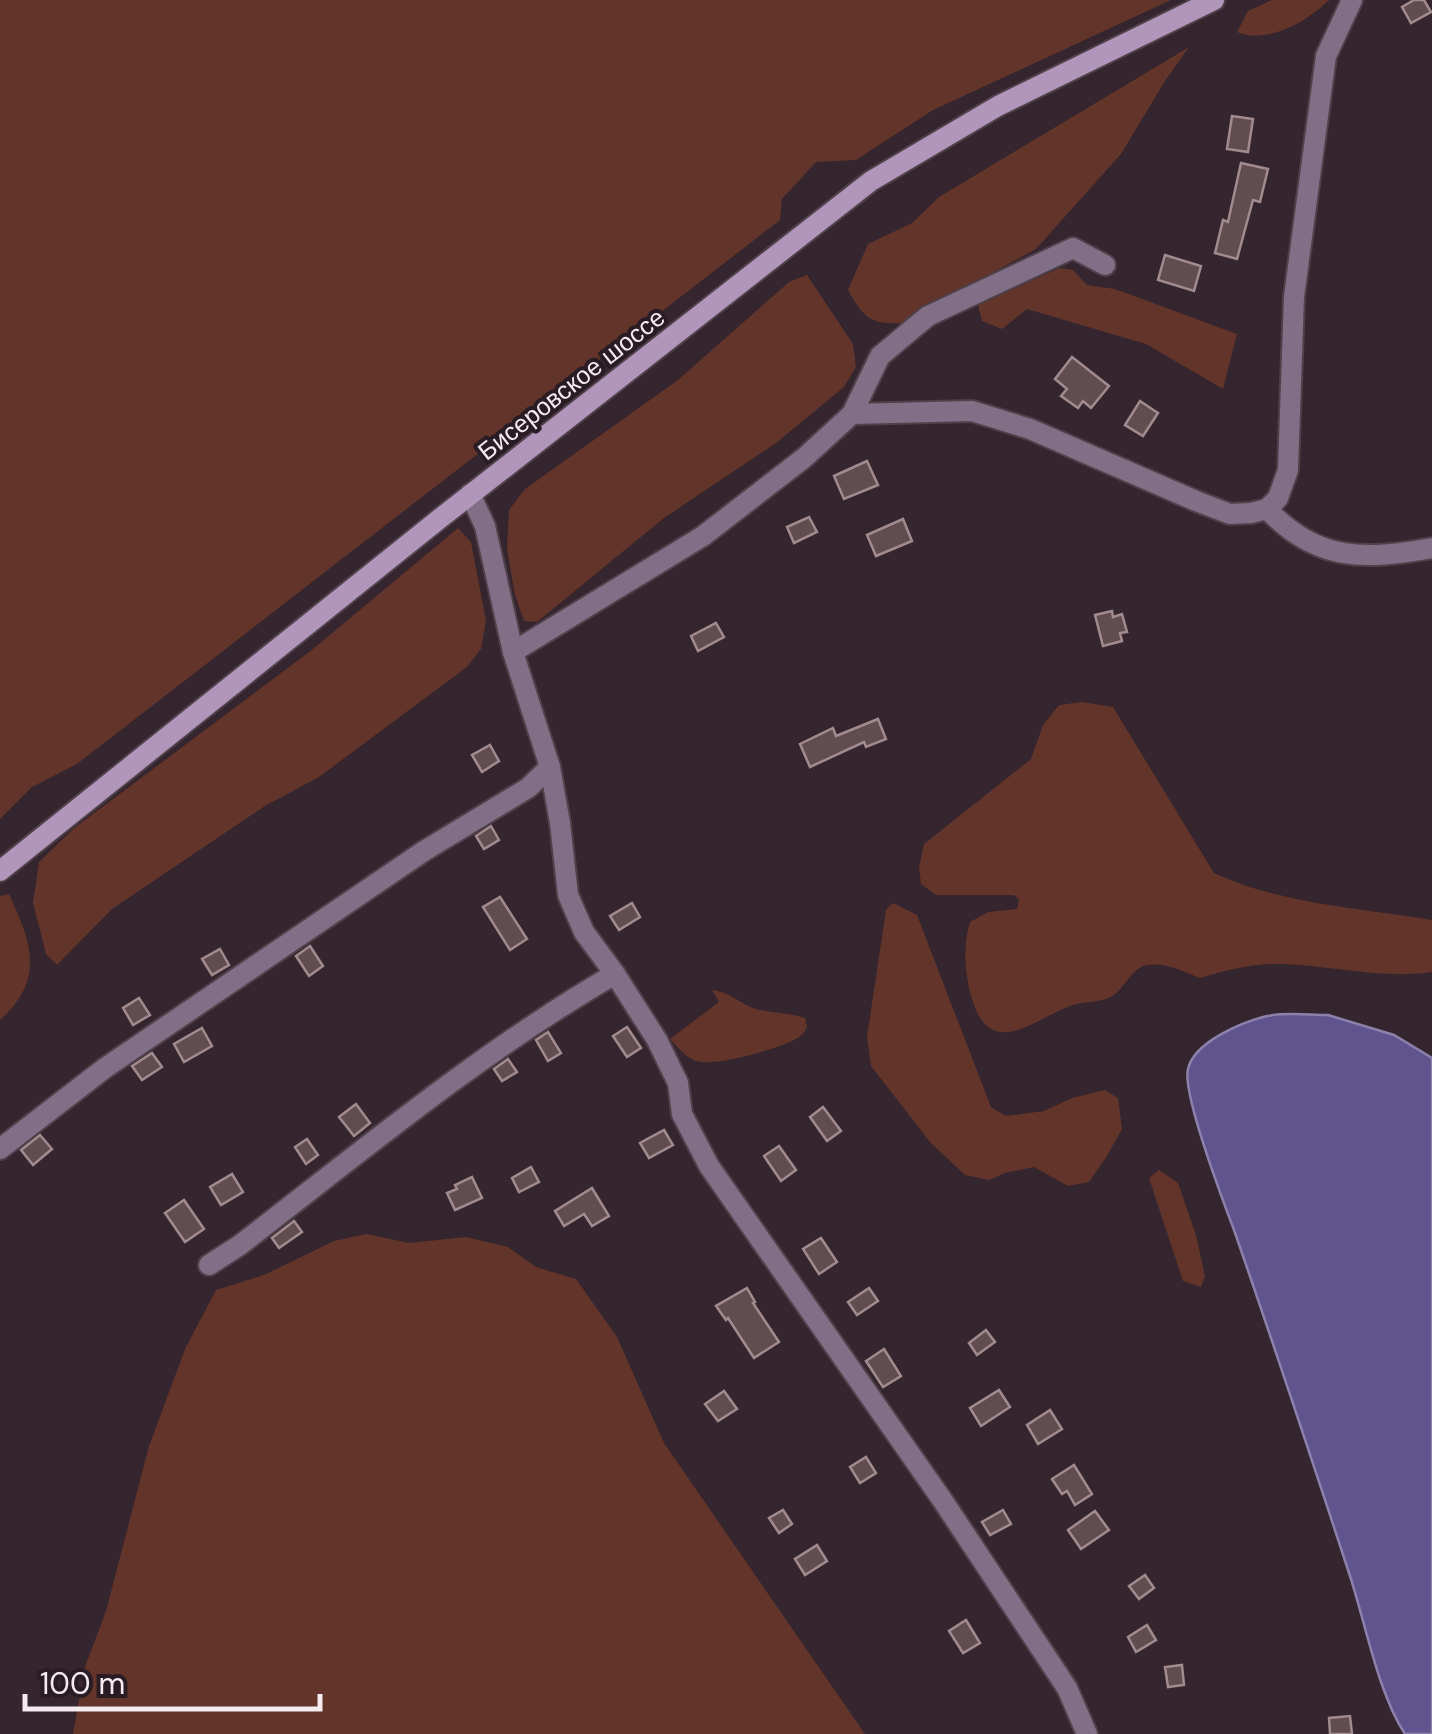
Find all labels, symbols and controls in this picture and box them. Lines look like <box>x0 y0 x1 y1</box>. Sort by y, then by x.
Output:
street label: Бисеровское шоссе <box>471 301 672 468</box>
scale bar <box>25 1649 320 1711</box>
text: 100 m <box>40 1664 125 1703</box>

